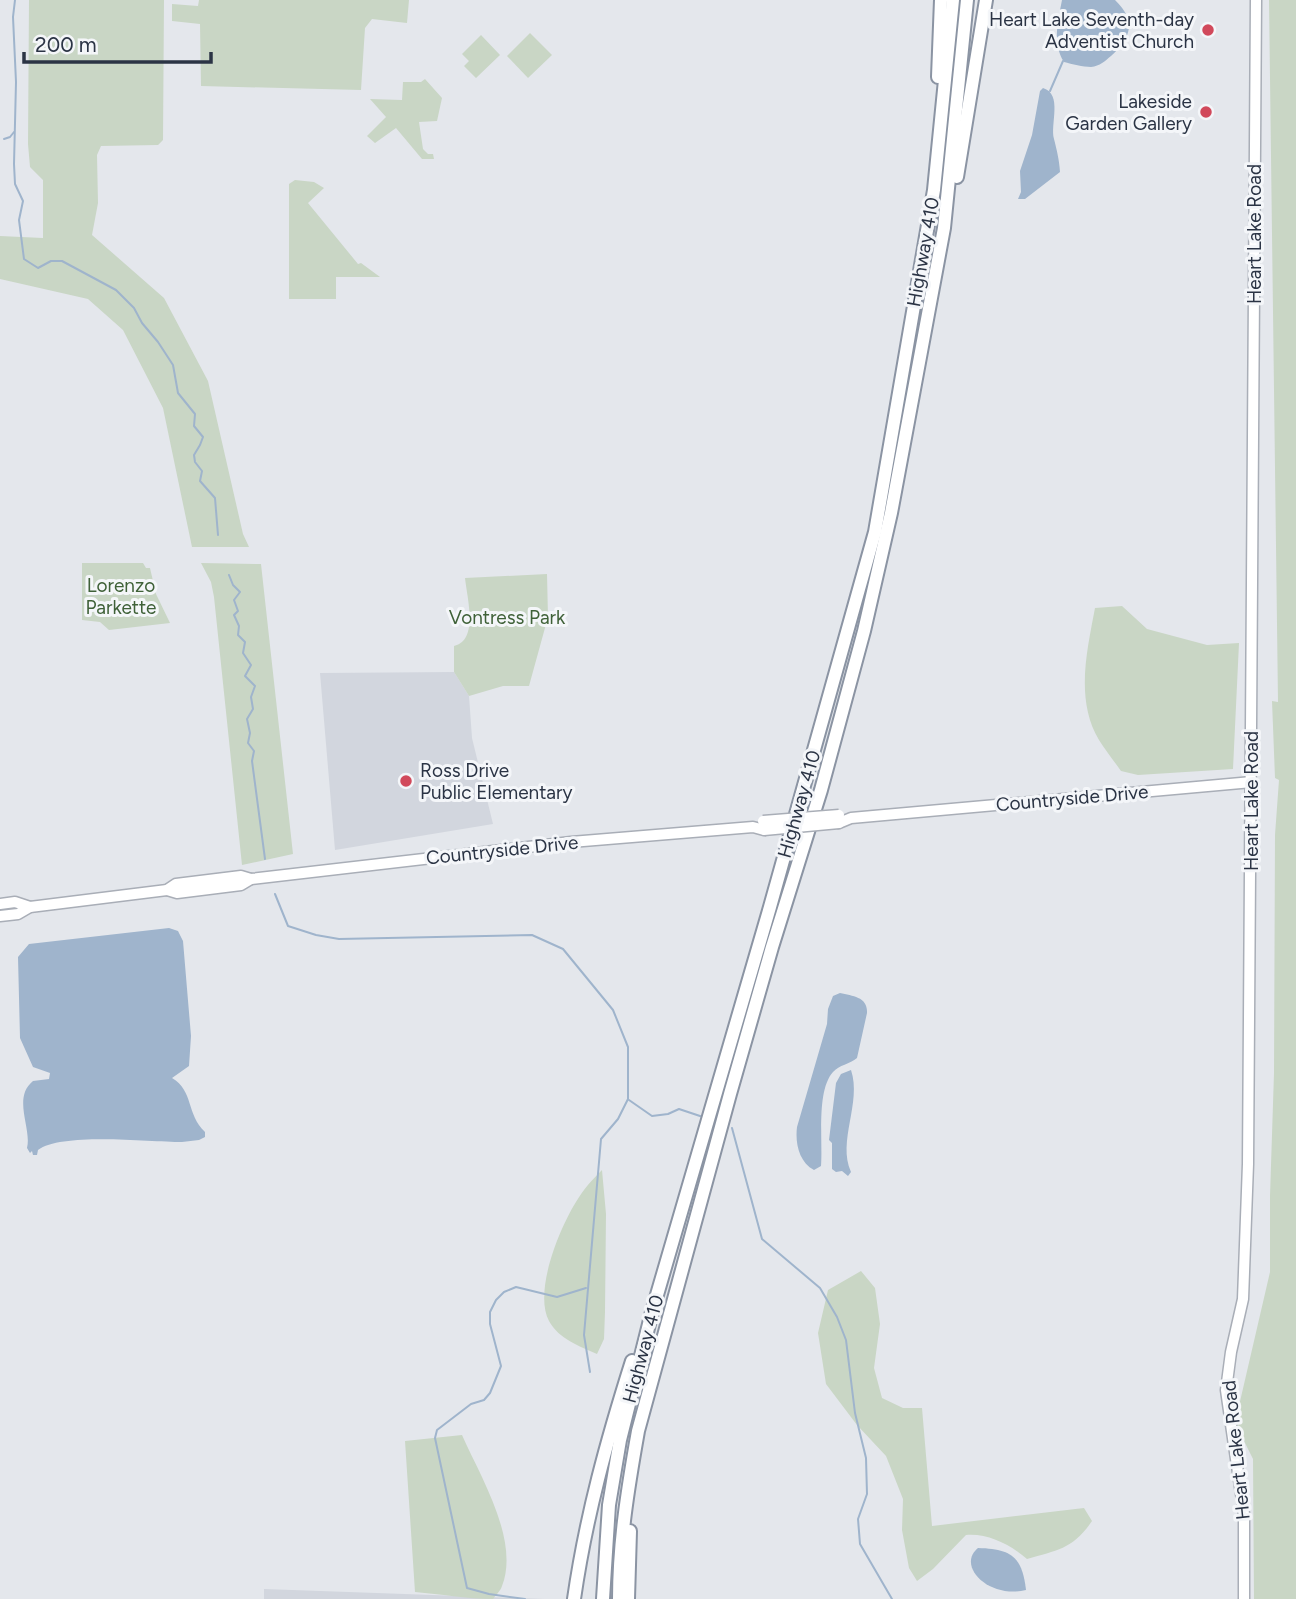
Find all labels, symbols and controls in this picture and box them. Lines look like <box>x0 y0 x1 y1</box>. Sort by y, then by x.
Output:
place label: Heart Lake Seventh-day Adventist Church <box>989 8 1194 53</box>
scale bar <box>24 21 212 65</box>
marker: Heart Lake Seventh-day Adventist Church <box>1200 22 1216 38</box>
text: 200 m <box>35 32 97 57</box>
place label: Lakeside Garden Gallery <box>1065 90 1192 135</box>
marker: Lakeside Garden Gallery <box>1198 104 1214 120</box>
street label: Heart Lake Road <box>1243 164 1266 304</box>
street label: Highway 410 <box>902 195 944 309</box>
park label: Lorenzo Parkette <box>86 574 157 619</box>
park label: Vontress Park <box>449 606 566 629</box>
street label: Heart Lake Road <box>1240 731 1263 871</box>
street label: Highway 410 <box>773 747 825 861</box>
place label: Ross Drive Public Elementary <box>420 759 572 804</box>
marker: Ross Drive Public Elementary <box>398 773 414 789</box>
street label: Countryside Drive <box>995 780 1149 816</box>
street label: Countryside Drive <box>425 831 579 869</box>
street label: Highway 410 <box>618 1292 668 1406</box>
street label: Heart Lake Road <box>1217 1379 1255 1521</box>

